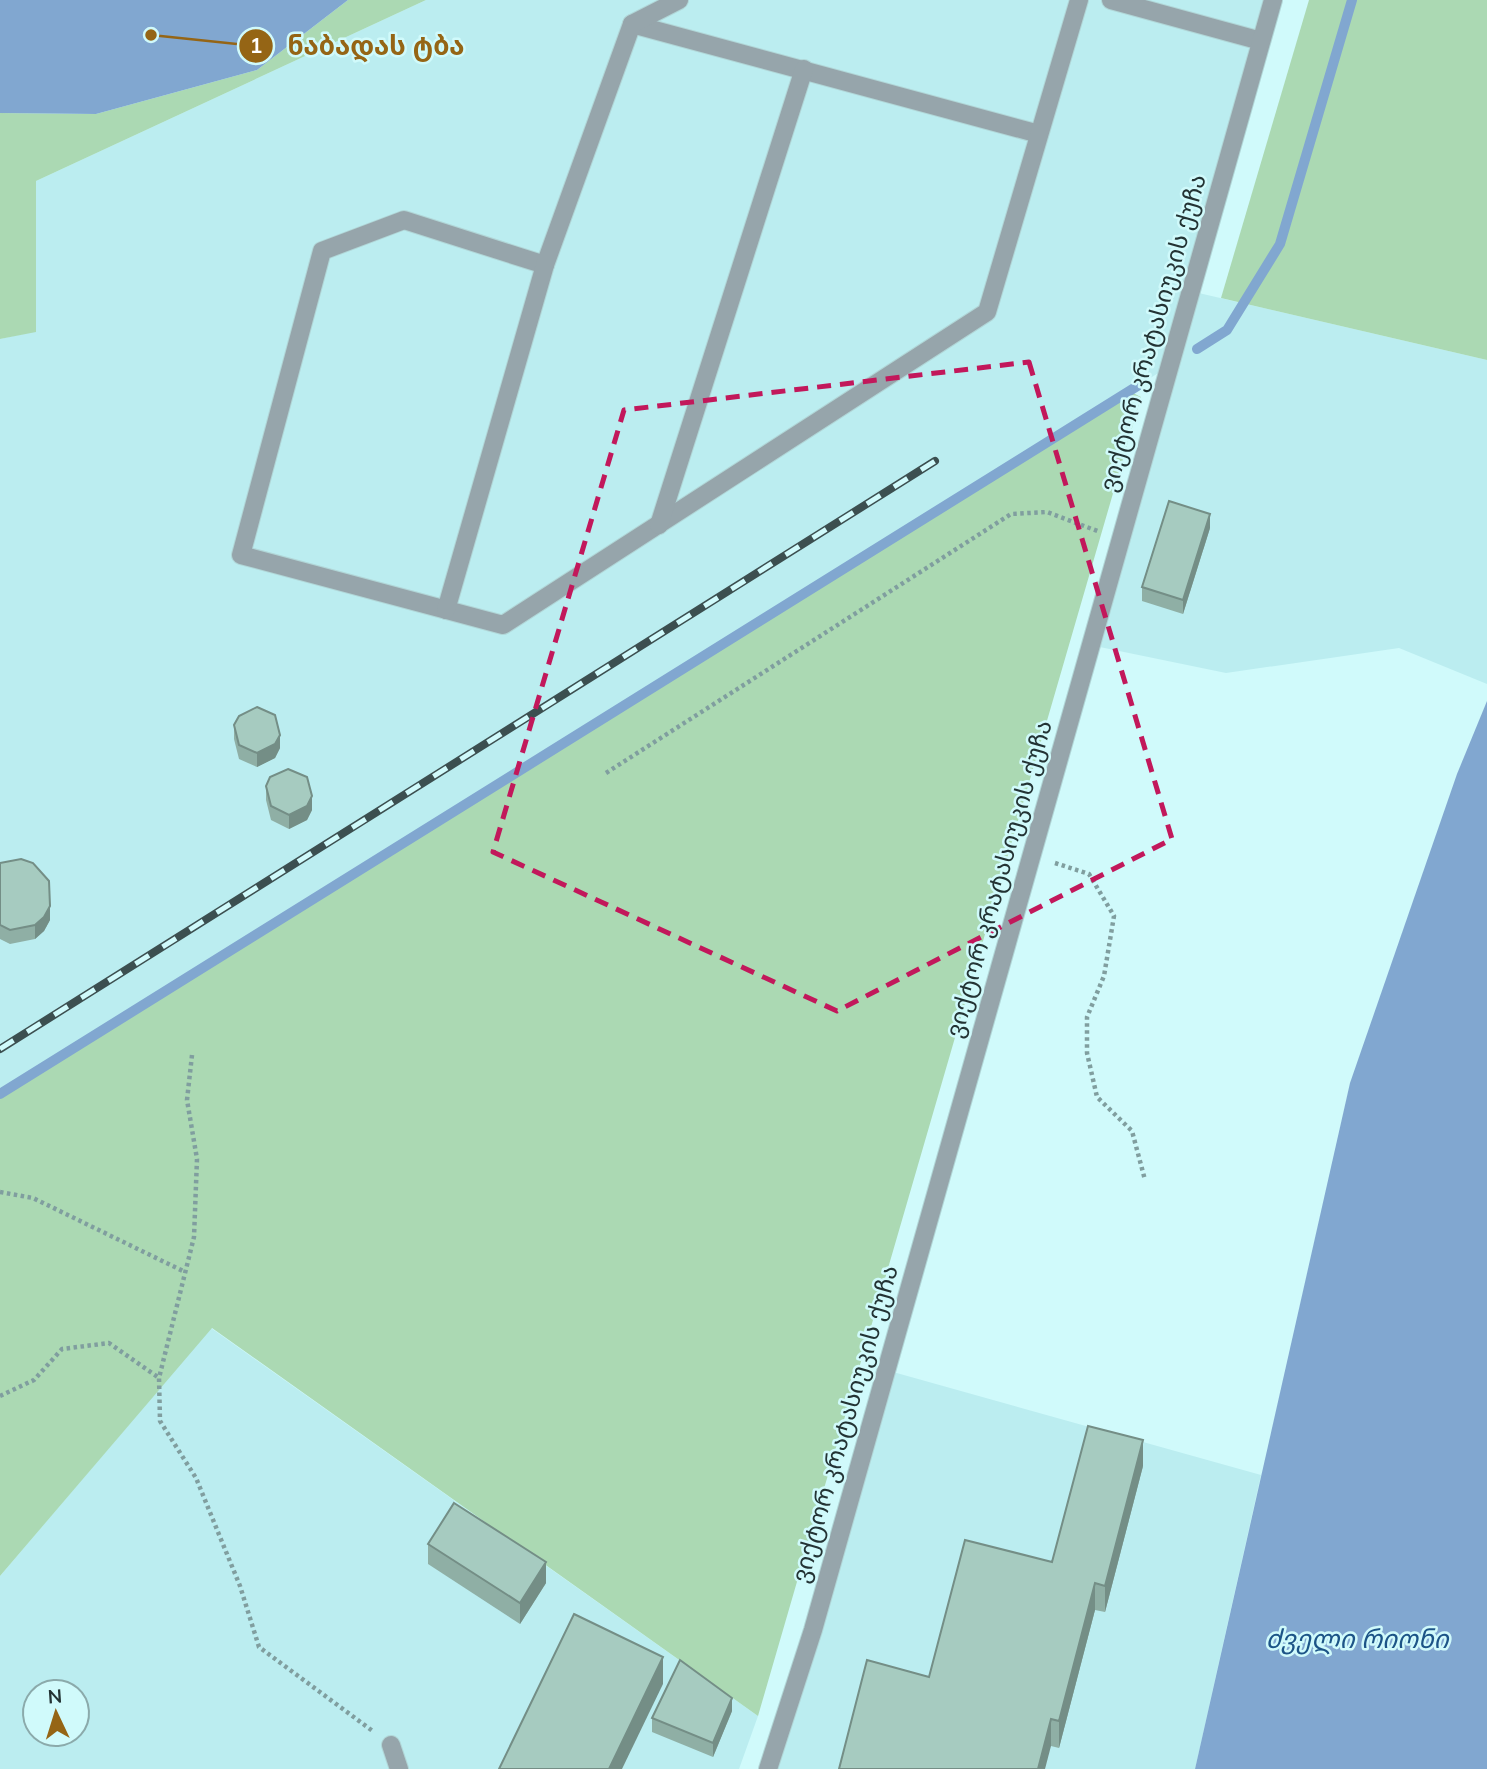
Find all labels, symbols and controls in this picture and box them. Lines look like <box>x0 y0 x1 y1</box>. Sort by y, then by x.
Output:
callout: ნაბადას ტბა <box>239 22 479 69</box>
text: ნაბადას ტბა <box>287 29 465 63</box>
text: 1 <box>250 32 262 58</box>
street label: ვიქტორ კრატასიუკის ქუჩა <box>1092 170 1212 495</box>
street label: ვიქტორ კრატასიუკის ქუჩა <box>938 716 1058 1041</box>
street label: ვიქტორ კრატასიუკის ქუჩა <box>784 1261 904 1586</box>
water label: ძველი რიონი <box>1266 1622 1450 1655</box>
north arrow <box>21 1678 91 1748</box>
text: N <box>47 1684 63 1709</box>

